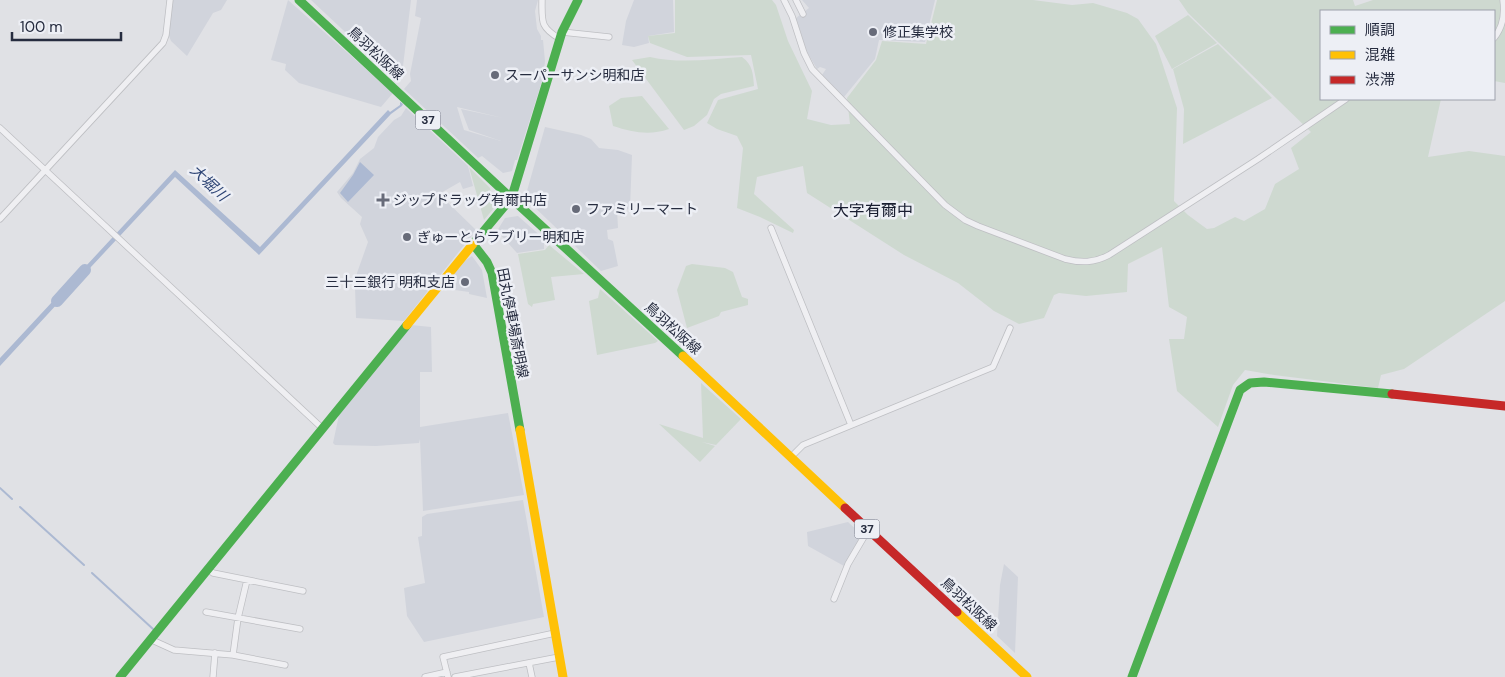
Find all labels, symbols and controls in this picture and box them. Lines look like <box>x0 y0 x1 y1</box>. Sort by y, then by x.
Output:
scale bar <box>12 10 121 42</box>
legend <box>1320 10 1495 100</box>
text: 100 m <box>20 17 63 37</box>
text: 順調 <box>1365 20 1395 40</box>
street label: 鳥羽松阪線 <box>344 23 408 83</box>
place label: 修正集学校 <box>883 23 953 41</box>
marker: 修正集学校 <box>867 26 879 38</box>
text: 混雑 <box>1365 45 1395 65</box>
place label: スーパーサンシ明和店 <box>505 66 645 84</box>
marker: スーパーサンシ明和店 <box>489 69 501 81</box>
text: 渋滞 <box>1365 70 1395 90</box>
road number: 37 <box>416 110 440 130</box>
water label: 大堀川 <box>186 160 234 207</box>
place label: ジップドラッグ有爾中店 <box>393 191 547 209</box>
marker: ジップドラッグ有爾中店 <box>377 194 389 206</box>
place label: ファミリーマート <box>586 200 698 218</box>
district label: 大字有爾中 <box>833 200 913 221</box>
marker: ファミリーマート <box>570 203 582 215</box>
place label: ぎゅーとらラブリー明和店 <box>417 228 585 246</box>
marker: ぎゅーとらラブリー明和店 <box>401 231 413 243</box>
street label: 田丸停車場斎明線 <box>493 266 533 380</box>
place label: 三十三銀行 明和支店 <box>325 273 455 291</box>
marker: 三十三銀行 明和支店 <box>459 276 471 288</box>
street label: 鳥羽松阪線 <box>641 298 705 358</box>
road number: 37 <box>854 520 880 538</box>
street label: 鳥羽松阪線 <box>937 574 1001 634</box>

